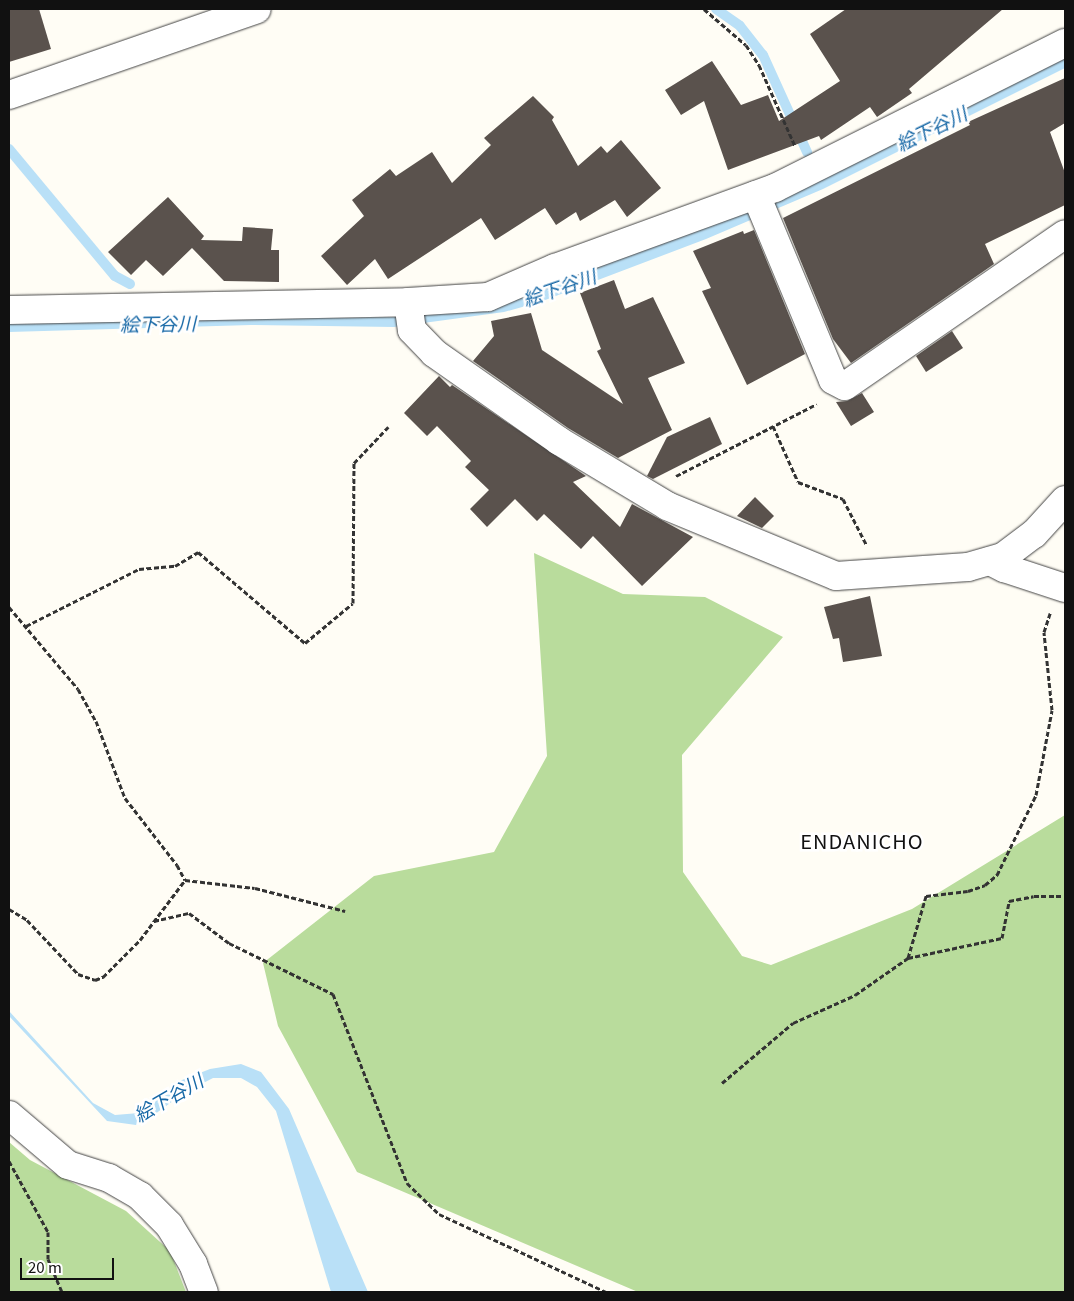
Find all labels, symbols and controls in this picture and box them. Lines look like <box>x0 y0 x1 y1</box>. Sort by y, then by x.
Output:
water label: 絵下谷川 <box>892 101 970 155</box>
water label: 絵下谷川 <box>519 264 599 310</box>
water label: 絵下谷川 <box>120 311 196 335</box>
district label: ENDANICHO <box>799 828 925 852</box>
water label: 絵下谷川 <box>129 1068 207 1126</box>
scale bar <box>22 1248 116 1280</box>
text: 20 m <box>28 1256 62 1277</box>

